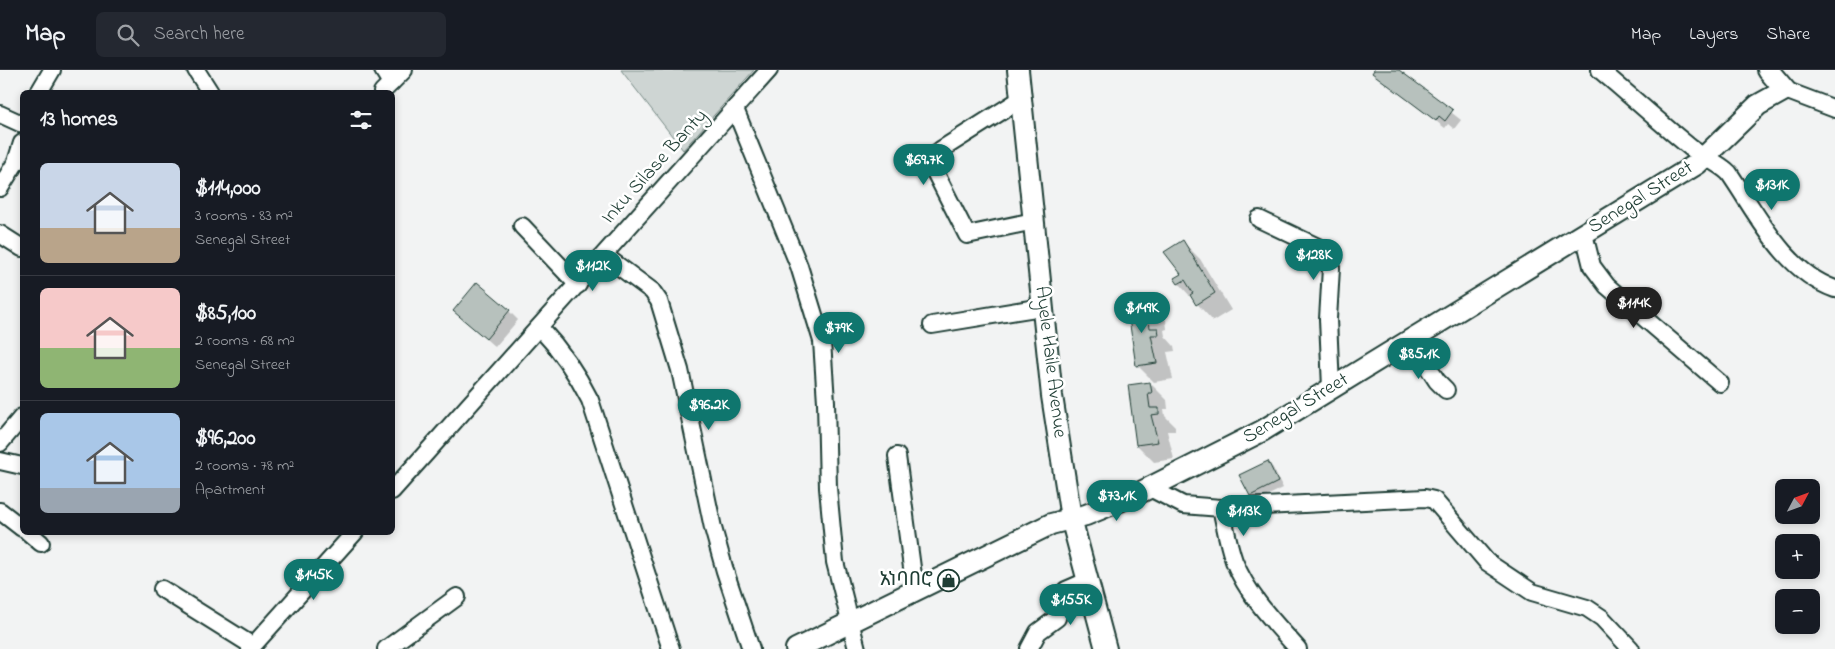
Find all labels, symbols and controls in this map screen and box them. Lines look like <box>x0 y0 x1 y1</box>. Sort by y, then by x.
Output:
search box <box>96 12 446 57</box>
text: Map <box>25 17 66 52</box>
icon: search <box>114 21 142 49</box>
text: Search here <box>154 21 245 48</box>
text: Map <box>1631 22 1661 48</box>
text: Layers <box>1689 22 1739 48</box>
text: Share <box>1767 22 1810 48</box>
street label: Inku Silase Banty <box>595 103 715 231</box>
text: 13 homes <box>40 105 118 135</box>
icon: filters <box>347 106 375 134</box>
pin: $69.7K <box>883 144 965 186</box>
text: $69.7K <box>904 148 944 172</box>
street label: Senegal Street <box>1583 154 1700 243</box>
pin: $131K <box>1737 168 1807 211</box>
text: $131K <box>1755 173 1789 197</box>
text: $114,000 <box>195 174 261 204</box>
icon: home <box>80 183 140 243</box>
text: 3 rooms · 83 m² <box>195 204 293 228</box>
text: Senegal Street <box>195 228 290 252</box>
pin: $128K <box>1279 238 1349 281</box>
text: $128K <box>1296 243 1332 267</box>
pin: $112K <box>558 250 628 292</box>
text: $112K <box>575 254 611 278</box>
street label: Ayele Haile Avenue <box>1026 284 1074 440</box>
pin: $114K <box>1599 286 1669 329</box>
text: $114K <box>1617 291 1651 315</box>
pin: $149K <box>1107 292 1177 334</box>
text: $149K <box>1125 296 1159 320</box>
text: $85,100 <box>195 299 256 329</box>
icon: home <box>80 308 140 368</box>
pin: $79K <box>809 312 869 354</box>
text: $79K <box>825 316 853 340</box>
text: 2 rooms · 68 m² <box>195 329 295 353</box>
pin: $85.1K <box>1378 338 1460 380</box>
text: $85.1K <box>1399 342 1439 366</box>
text: Senegal Street <box>195 353 290 377</box>
street label: Senegal Street <box>1237 366 1355 453</box>
pin: $96.2K <box>668 388 750 431</box>
text: $96.2K <box>689 393 729 417</box>
text: $96,200 <box>195 424 255 454</box>
icon: home <box>80 433 140 493</box>
text: 2 rooms · 78 m² <box>195 454 294 478</box>
text: Apartment <box>195 478 265 502</box>
north arrow <box>1775 479 1820 524</box>
map controls <box>1775 479 1820 634</box>
pin: $73.1K <box>1076 480 1158 522</box>
text: $73.1K <box>1098 484 1137 508</box>
pin: $113K <box>1209 494 1279 537</box>
text: $113K <box>1227 499 1261 523</box>
button: + <box>1775 534 1820 579</box>
pin: $145K <box>279 558 349 601</box>
text: $145K <box>295 563 333 587</box>
place label: አነባበሮ <box>879 566 933 595</box>
shop icon: አነባበሮ <box>937 568 961 592</box>
pin: $155K <box>1036 584 1106 626</box>
text: $155K <box>1051 588 1091 612</box>
button: − <box>1775 589 1820 634</box>

